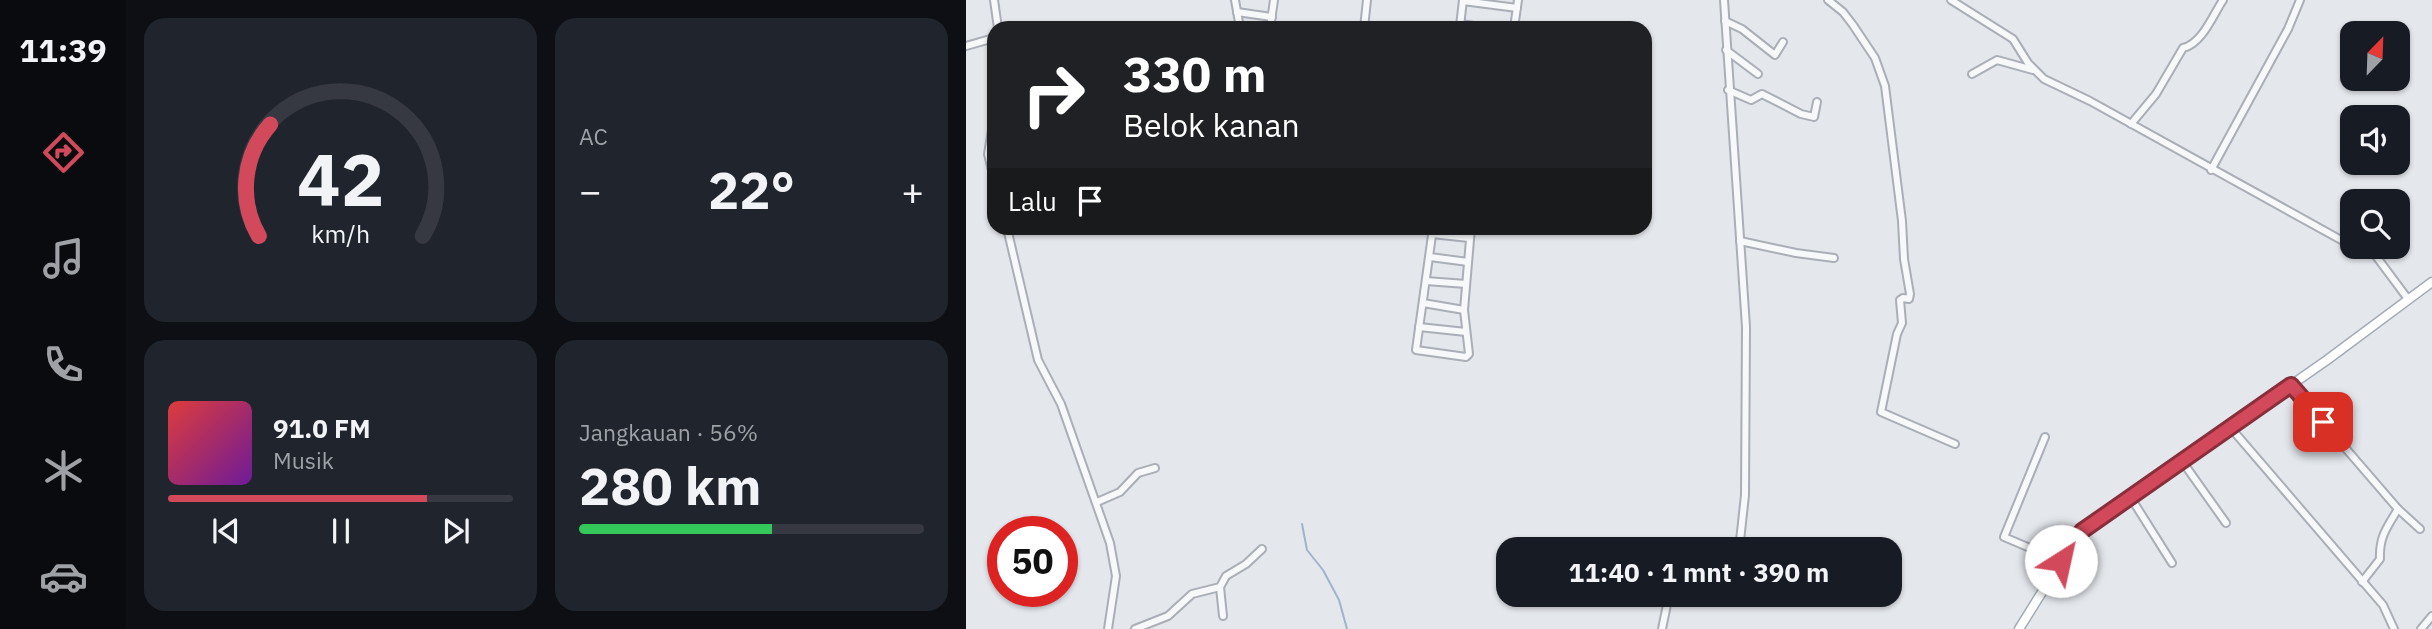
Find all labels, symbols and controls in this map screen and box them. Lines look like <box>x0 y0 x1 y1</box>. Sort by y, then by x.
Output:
north arrow <box>2340 21 2410 91</box>
map controls <box>2340 21 2410 259</box>
text: 11:39 <box>19 29 107 71</box>
text: 330 m <box>1123 42 1267 105</box>
icon: right <box>1008 49 1099 140</box>
text: Belok kanan <box>1123 104 1300 146</box>
button: sound <box>2340 105 2410 175</box>
text: AC <box>579 121 608 151</box>
icon: directions <box>39 128 88 177</box>
text: 42 <box>297 131 384 226</box>
text: 22° <box>708 156 795 223</box>
text: − <box>579 166 602 215</box>
text: + <box>901 166 924 215</box>
icon: arrive <box>1071 182 1109 220</box>
text: Lalu <box>1008 184 1057 218</box>
button: search <box>2340 189 2410 259</box>
text: km/h <box>311 217 370 250</box>
icon: music <box>39 234 88 283</box>
icon: phone <box>39 340 88 389</box>
pin <box>2293 392 2353 452</box>
icon: arrive <box>2304 403 2342 441</box>
text: 91.0 FM <box>273 411 371 445</box>
text: Jangkauan · 56% <box>579 417 758 447</box>
text: Musik <box>273 445 334 475</box>
icon: climate <box>39 446 88 495</box>
text: 280 km <box>579 452 761 519</box>
icon: previous <box>207 512 245 550</box>
icon: pause <box>322 512 360 550</box>
icon: next <box>437 512 475 550</box>
speed limit sign: 50 <box>987 516 1078 607</box>
position arrow <box>2024 524 2098 598</box>
icon: car <box>39 552 88 601</box>
text: 11:40 · 1 mnt · 390 m <box>1569 555 1829 589</box>

